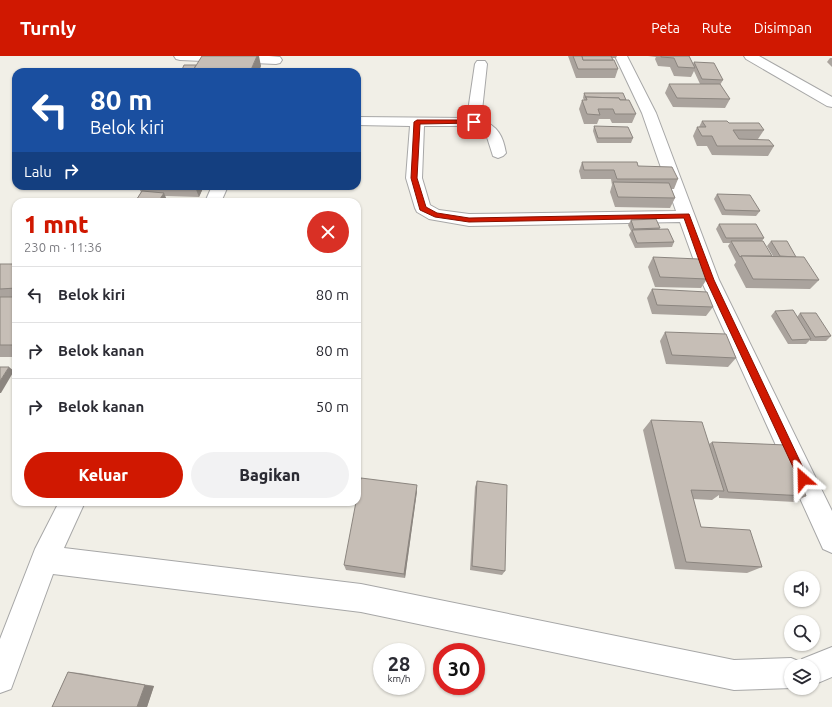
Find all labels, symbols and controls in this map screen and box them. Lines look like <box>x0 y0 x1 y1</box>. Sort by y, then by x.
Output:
text: Turnly <box>20 17 76 39</box>
text: Peta <box>651 20 680 36</box>
text: Rute <box>702 20 732 36</box>
text: Disimpan <box>754 20 812 36</box>
icon: left <box>24 84 76 136</box>
text: 80 m <box>90 84 152 115</box>
pin <box>457 105 491 139</box>
icon: arrive <box>463 111 485 133</box>
text: Belok kiri <box>90 117 164 137</box>
icon: right <box>60 160 82 182</box>
text: Lalu <box>24 163 52 180</box>
text: 1 mnt <box>24 211 89 238</box>
button: close <box>307 211 349 253</box>
text: 230 m · 11:36 <box>24 240 102 254</box>
icon: left <box>24 284 46 306</box>
text: Belok kiri <box>58 286 125 303</box>
text: 80 m <box>316 286 349 303</box>
icon: right <box>24 340 46 362</box>
text: Belok kanan <box>58 342 144 359</box>
text: 80 m <box>316 342 349 359</box>
icon: right <box>24 396 46 418</box>
text: Belok kanan <box>58 398 144 415</box>
text: 50 m <box>316 398 349 415</box>
button: Keluar <box>24 452 183 498</box>
button: Bagikan <box>191 452 349 498</box>
position arrow <box>782 458 824 500</box>
map controls <box>784 571 820 695</box>
button: sound <box>784 571 820 607</box>
button: search <box>784 615 820 651</box>
speed limit sign: 30 <box>433 643 485 695</box>
text: 28 <box>388 652 410 675</box>
button: layers <box>784 659 820 695</box>
text: km/h <box>387 673 411 684</box>

